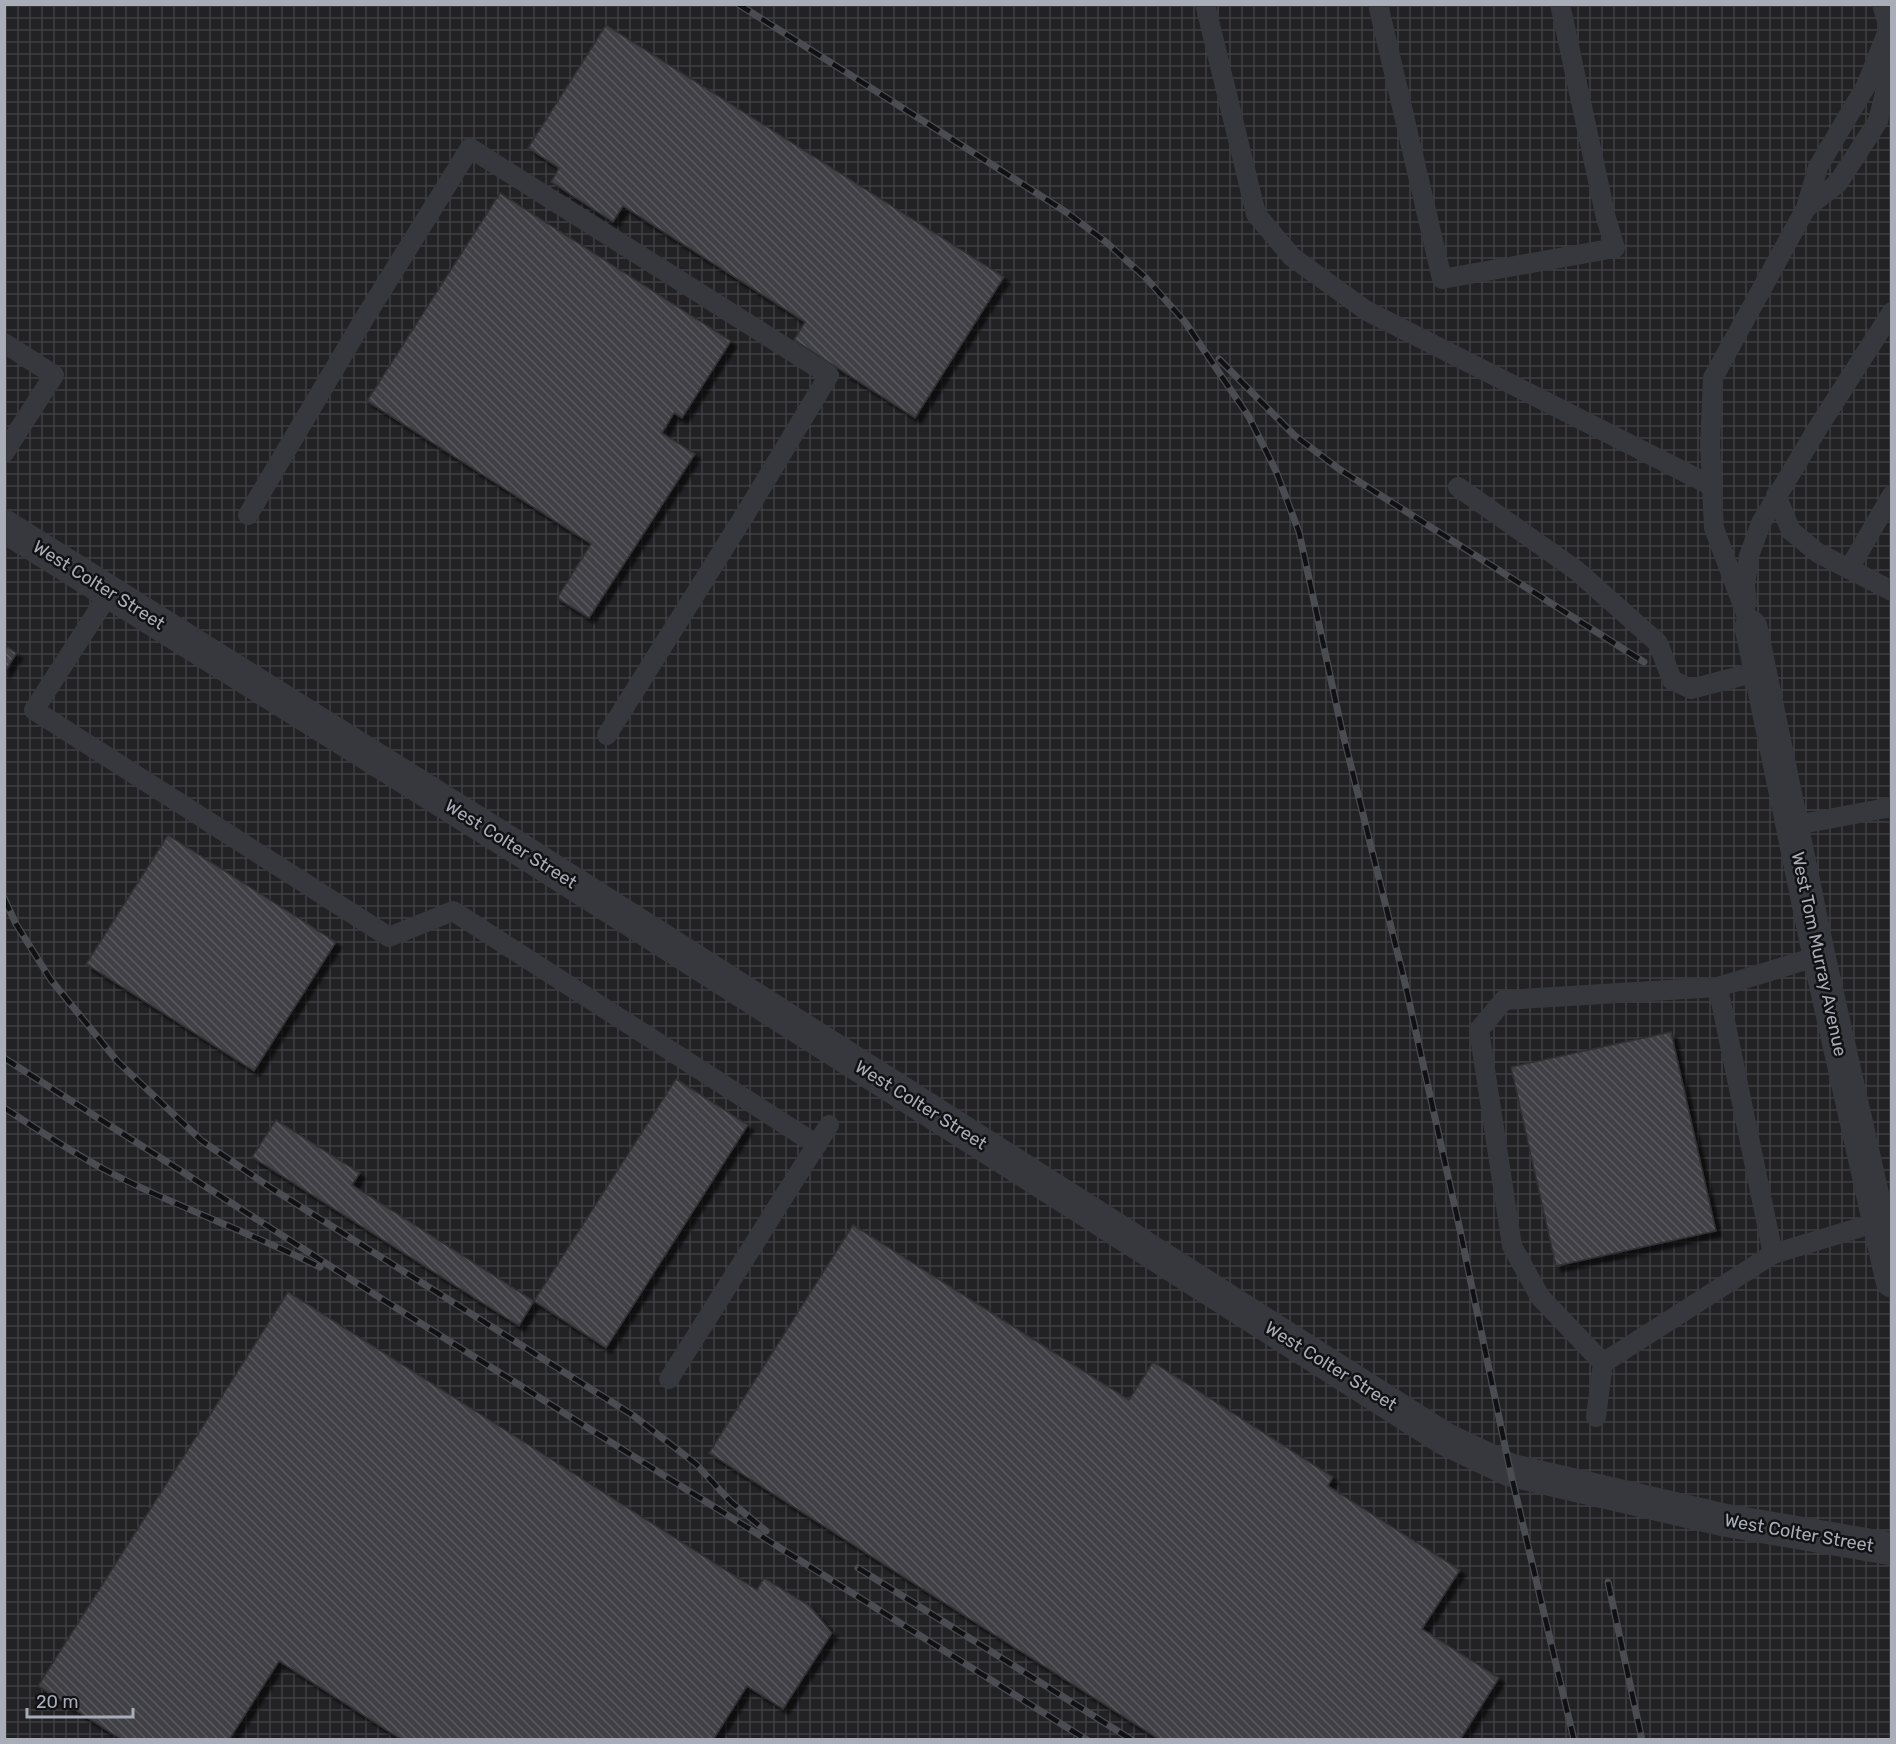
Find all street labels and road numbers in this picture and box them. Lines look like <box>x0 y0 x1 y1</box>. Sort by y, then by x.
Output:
street label: West Colter Street <box>29 536 169 634</box>
street label: West Colter Street <box>441 795 581 893</box>
street label: West Tom Murray Avenue <box>1787 850 1851 1058</box>
street label: West Colter Street <box>851 1056 991 1154</box>
street label: West Colter Street <box>1261 1317 1401 1415</box>
street label: West Colter Street <box>1723 1509 1875 1557</box>

